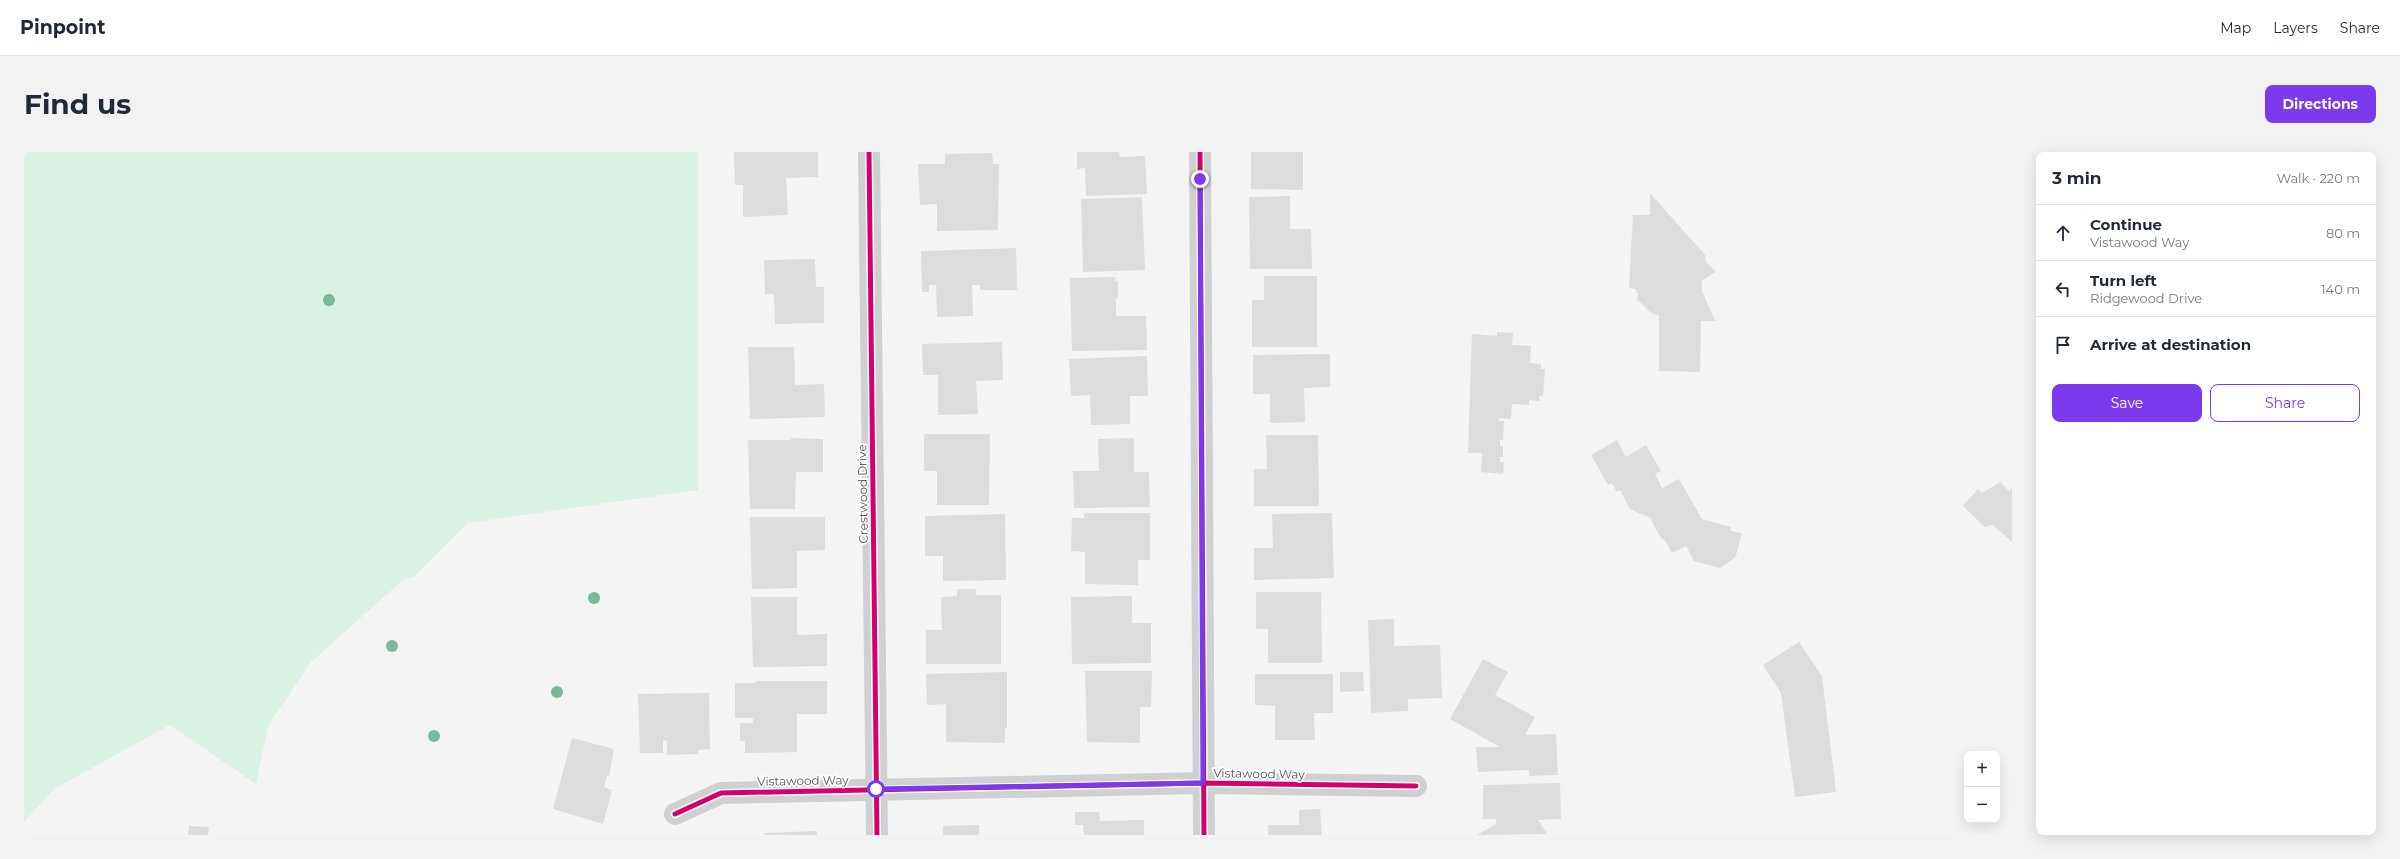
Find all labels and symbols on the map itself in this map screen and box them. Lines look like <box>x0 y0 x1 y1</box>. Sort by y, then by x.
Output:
route end <box>1191 170 1209 188</box>
street label: Crestwood Drive <box>854 444 871 544</box>
street label: Vistawood Way <box>1213 765 1305 782</box>
street label: Vistawood Way <box>757 772 849 789</box>
route start <box>867 780 885 798</box>

